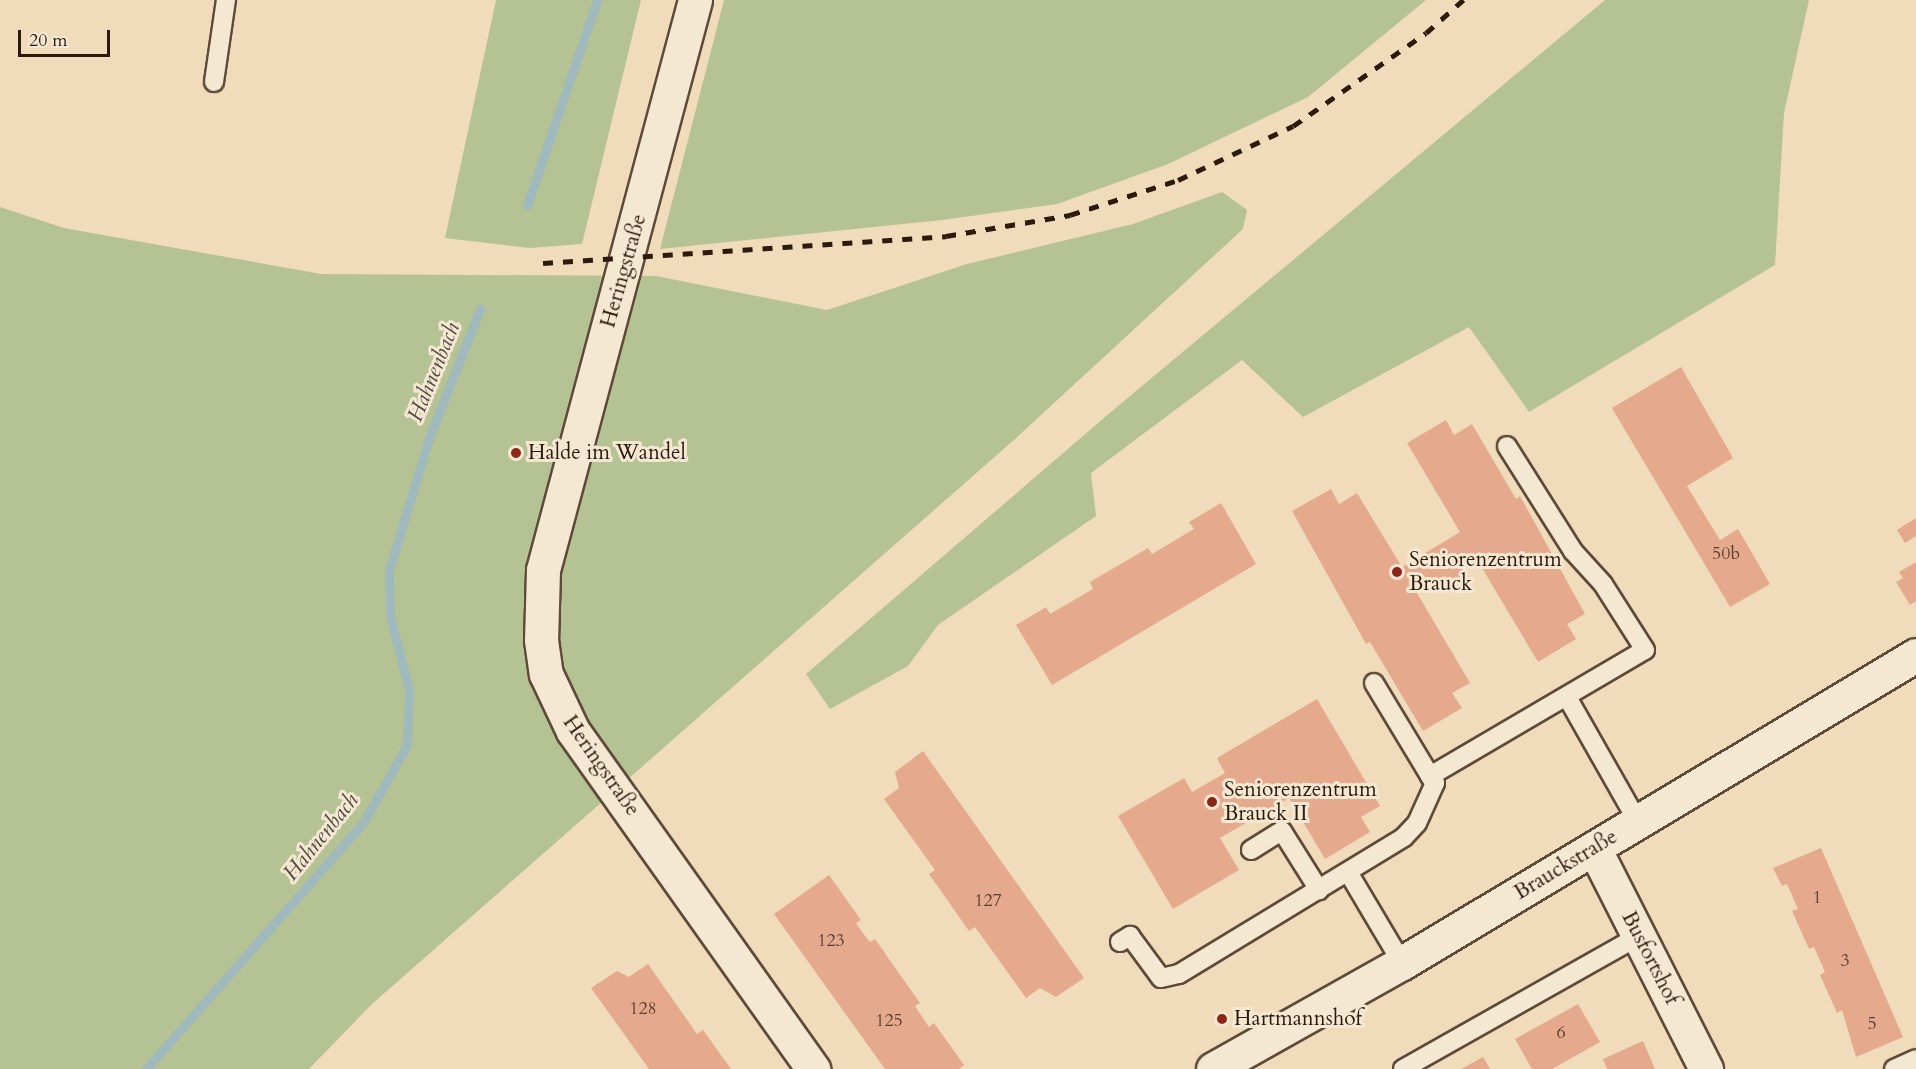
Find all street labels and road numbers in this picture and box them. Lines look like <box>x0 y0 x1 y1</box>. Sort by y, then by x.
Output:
street label: Heringstraße <box>596 211 652 331</box>
street label: Heringstraße <box>557 711 645 821</box>
street label: Brauckstraße <box>1510 824 1622 906</box>
street label: Busfortshof <box>1616 907 1684 1009</box>

